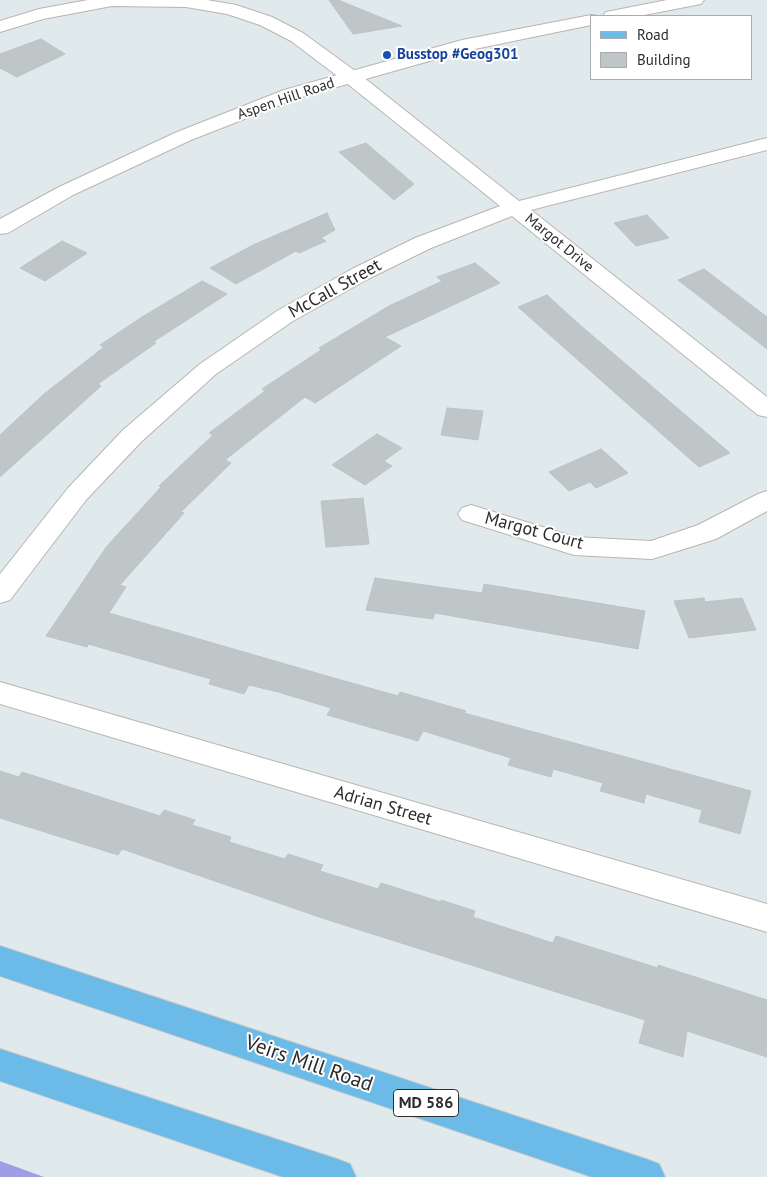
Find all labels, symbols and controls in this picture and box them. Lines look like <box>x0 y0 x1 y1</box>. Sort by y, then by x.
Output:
legend <box>590 15 752 80</box>
text: Road <box>637 25 669 44</box>
place label: Busstop #Geog301 <box>397 46 518 64</box>
marker: Busstop #Geog301 <box>381 49 393 61</box>
text: Building <box>637 50 691 69</box>
street label: Aspen Hill Road <box>235 74 337 124</box>
street label: Margot Drive <box>521 210 597 276</box>
street label: McCall Street <box>285 255 385 323</box>
street label: Margot Court <box>482 507 586 555</box>
street label: Adrian Street <box>332 782 434 830</box>
street label: Veirs Mill Road <box>242 1030 376 1098</box>
road number: MD 586 <box>394 1090 458 1116</box>

